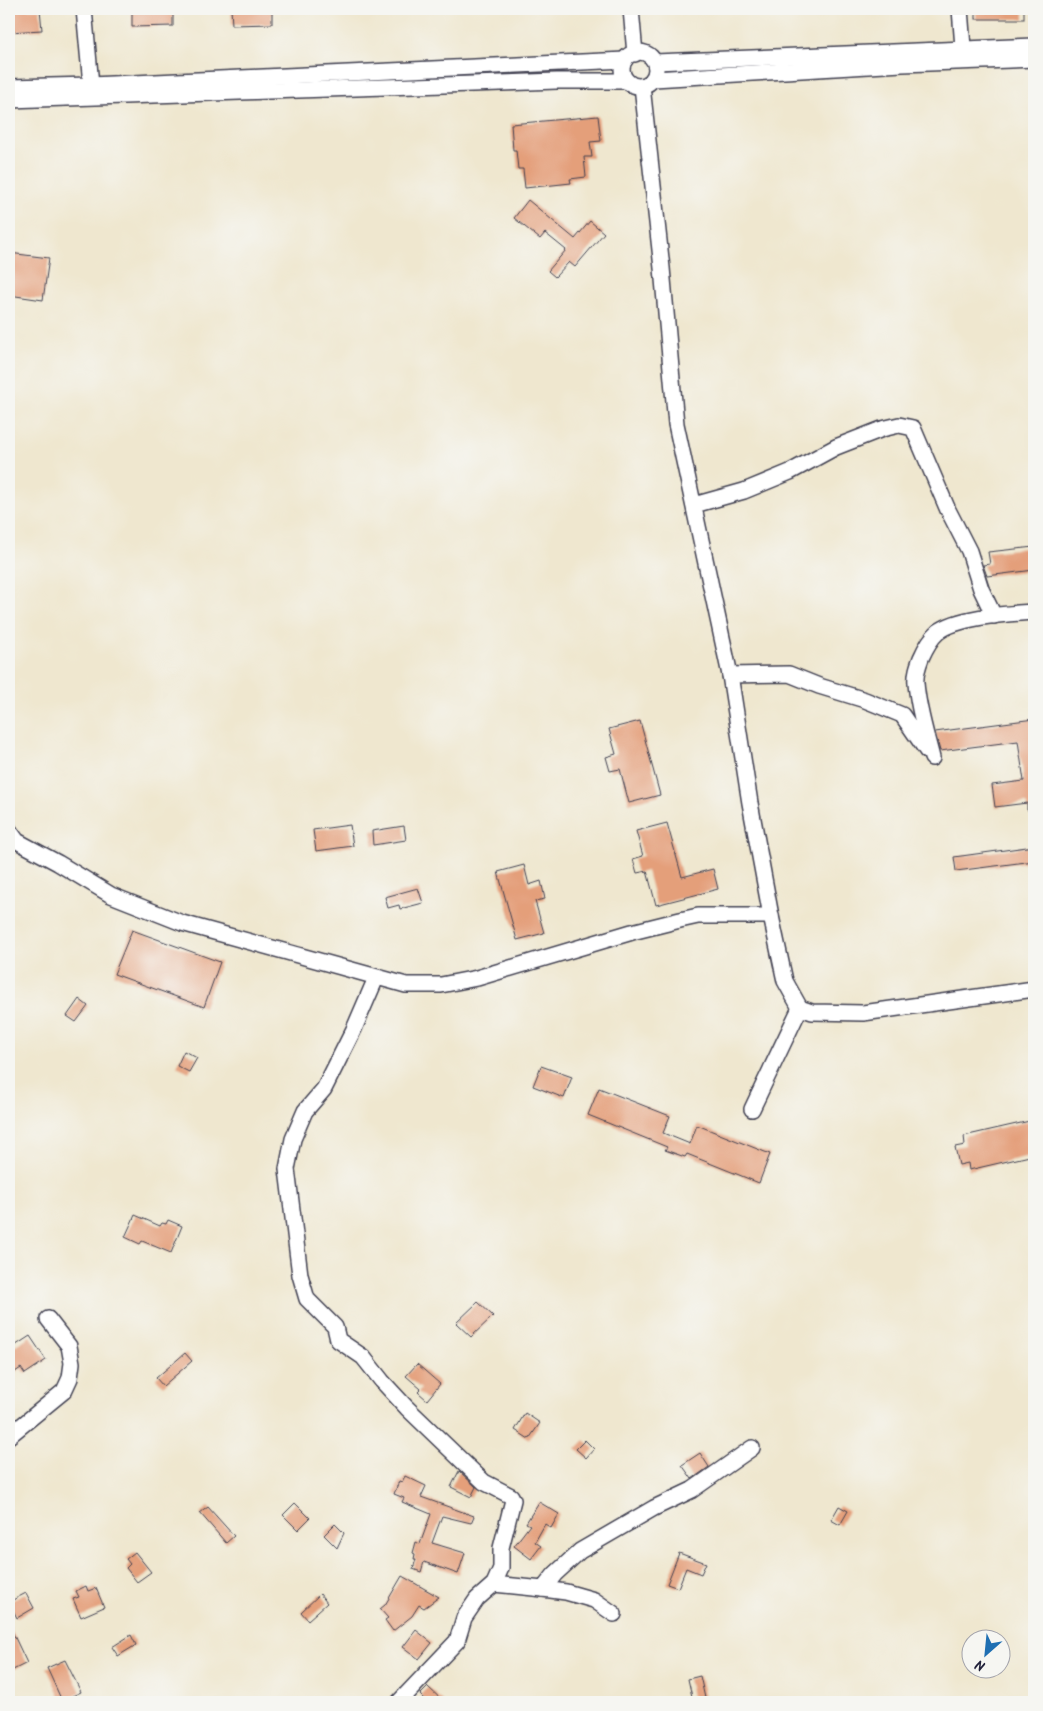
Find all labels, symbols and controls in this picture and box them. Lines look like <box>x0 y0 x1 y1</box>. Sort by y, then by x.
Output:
north arrow <box>960 1628 1010 1678</box>
text: N <box>971 1653 989 1677</box>

